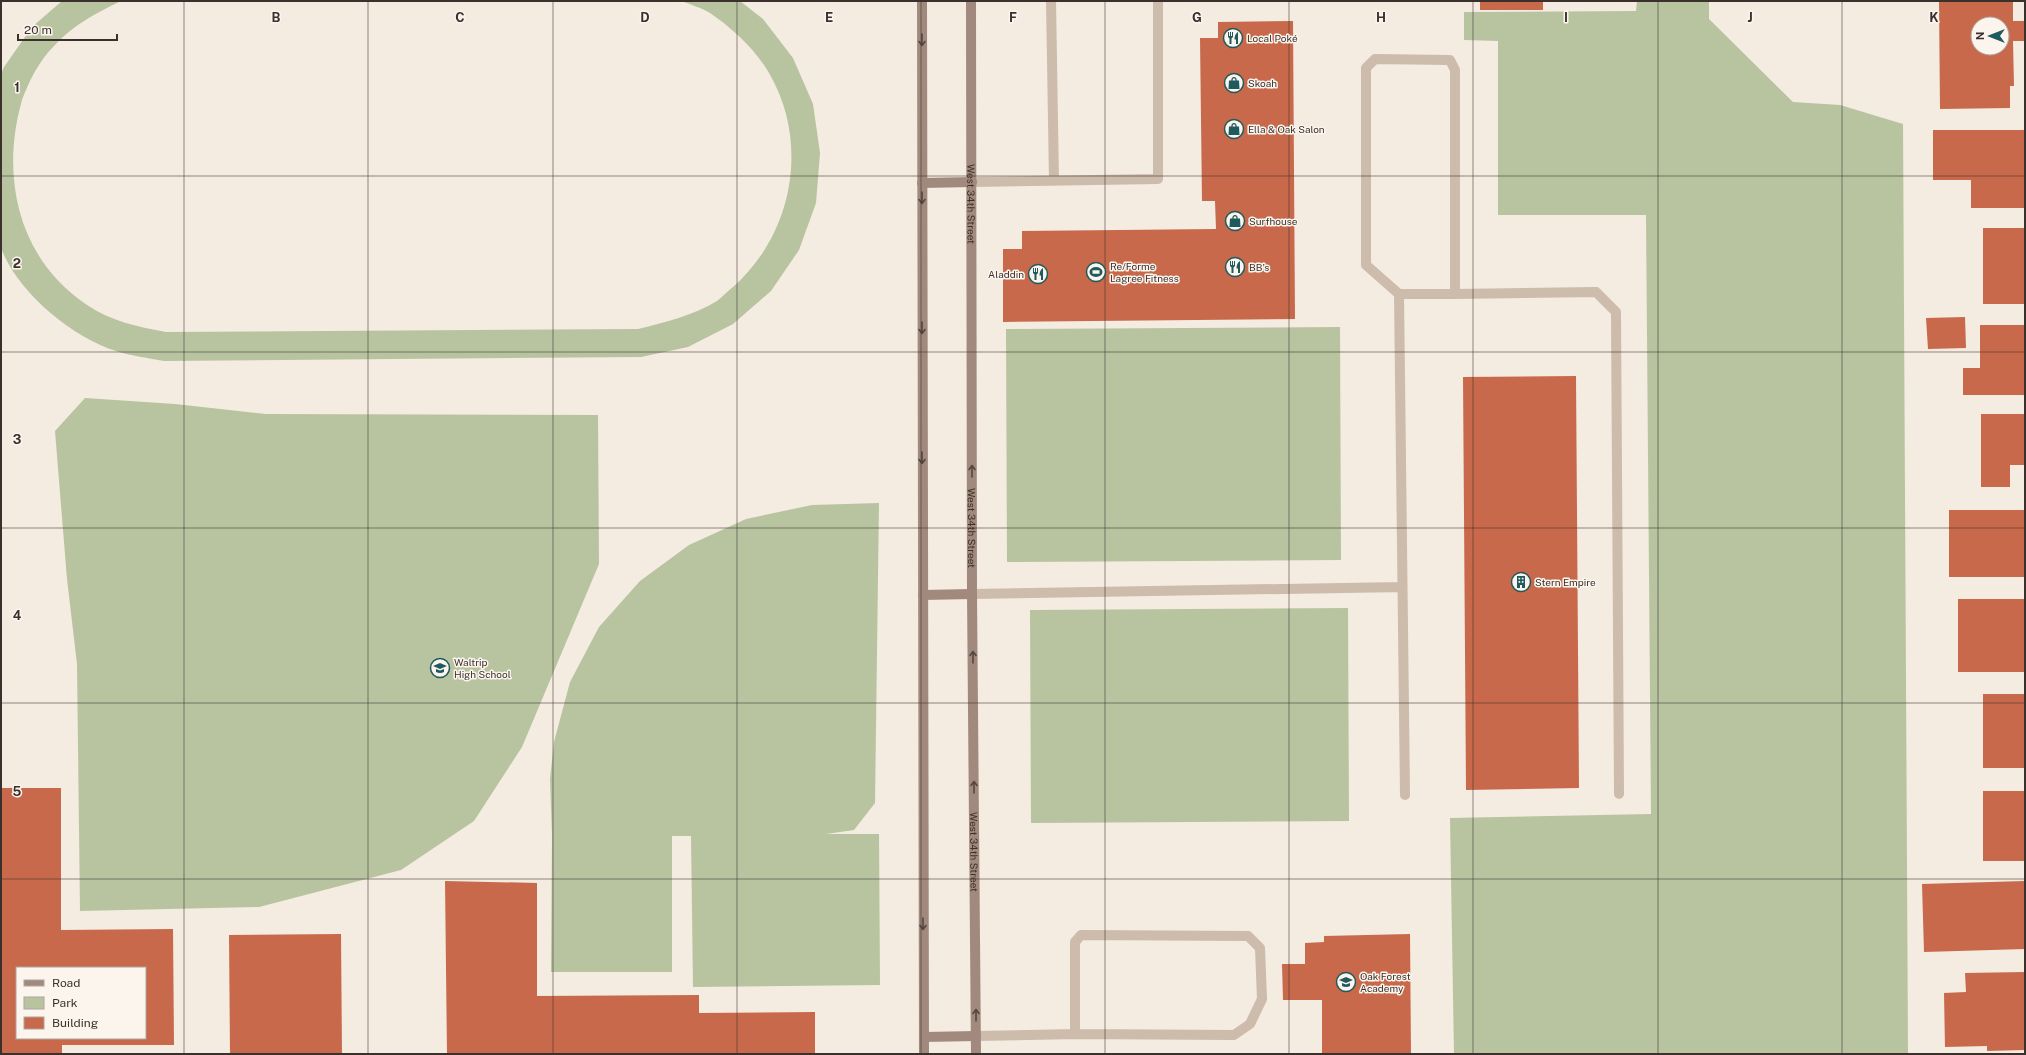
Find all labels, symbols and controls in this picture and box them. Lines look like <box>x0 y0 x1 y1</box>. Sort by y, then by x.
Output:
text: B <box>272 10 281 25</box>
text: C <box>455 10 465 25</box>
text: D <box>640 10 650 25</box>
text: E <box>825 10 833 25</box>
text: F <box>1009 10 1017 25</box>
text: G <box>1192 10 1202 25</box>
text: H <box>1376 10 1386 25</box>
text: I <box>1564 10 1568 25</box>
text: J <box>1747 10 1753 25</box>
text: K <box>1929 10 1939 25</box>
scale bar <box>18 16 117 42</box>
north arrow <box>1970 16 2010 56</box>
text: 20 m <box>24 23 52 37</box>
restaurant icon: Local Poké <box>1222 27 1244 49</box>
place label: Local Poké <box>1247 32 1298 44</box>
text: N <box>1974 32 1986 40</box>
one-way arrow <box>918 33 926 46</box>
shop icon: Skoah <box>1223 72 1245 94</box>
place label: Skoah <box>1248 77 1277 89</box>
text: 1 <box>14 80 20 95</box>
shop icon: Ella & Oak Salon <box>1223 118 1245 140</box>
place label: Ella & Oak Salon <box>1248 123 1325 135</box>
street label: West 34th Street <box>965 164 977 244</box>
one-way arrow <box>918 191 926 204</box>
shop icon: Surfhouse <box>1224 210 1246 232</box>
place label: Surfhouse <box>1249 215 1298 227</box>
text: 2 <box>13 256 21 271</box>
restaurant icon: BB's <box>1224 256 1246 278</box>
place label: Re/Forme Lagree Fitness <box>1110 260 1179 284</box>
sports icon: Re/Forme Lagree Fitness <box>1085 261 1107 283</box>
place label: BB's <box>1249 261 1269 273</box>
restaurant icon: Aladdin <box>1027 263 1049 285</box>
place label: Aladdin <box>988 268 1024 280</box>
one-way arrow <box>918 321 926 334</box>
text: 3 <box>13 432 22 447</box>
one-way arrow <box>918 451 926 464</box>
one-way arrow <box>968 465 976 478</box>
street label: West 34th Street <box>966 488 978 568</box>
building icon: Stern Empire <box>1510 571 1532 593</box>
place label: Stern Empire <box>1535 576 1596 588</box>
text: 4 <box>13 608 22 623</box>
one-way arrow <box>969 651 977 664</box>
place label: Waltrip High School <box>454 656 511 680</box>
school or university icon: Waltrip High School <box>429 657 451 679</box>
one-way arrow <box>970 781 978 794</box>
text: 5 <box>13 784 22 799</box>
street label: West 34th Street <box>968 812 981 892</box>
one-way arrow <box>919 917 927 930</box>
legend <box>16 967 146 1039</box>
place label: Oak Forest Academy <box>1360 970 1411 994</box>
school or university icon: Oak Forest Academy <box>1335 971 1357 993</box>
text: Road <box>52 976 80 990</box>
text: Park <box>52 996 78 1010</box>
one-way arrow <box>972 1009 980 1022</box>
text: Building <box>52 1016 98 1030</box>

